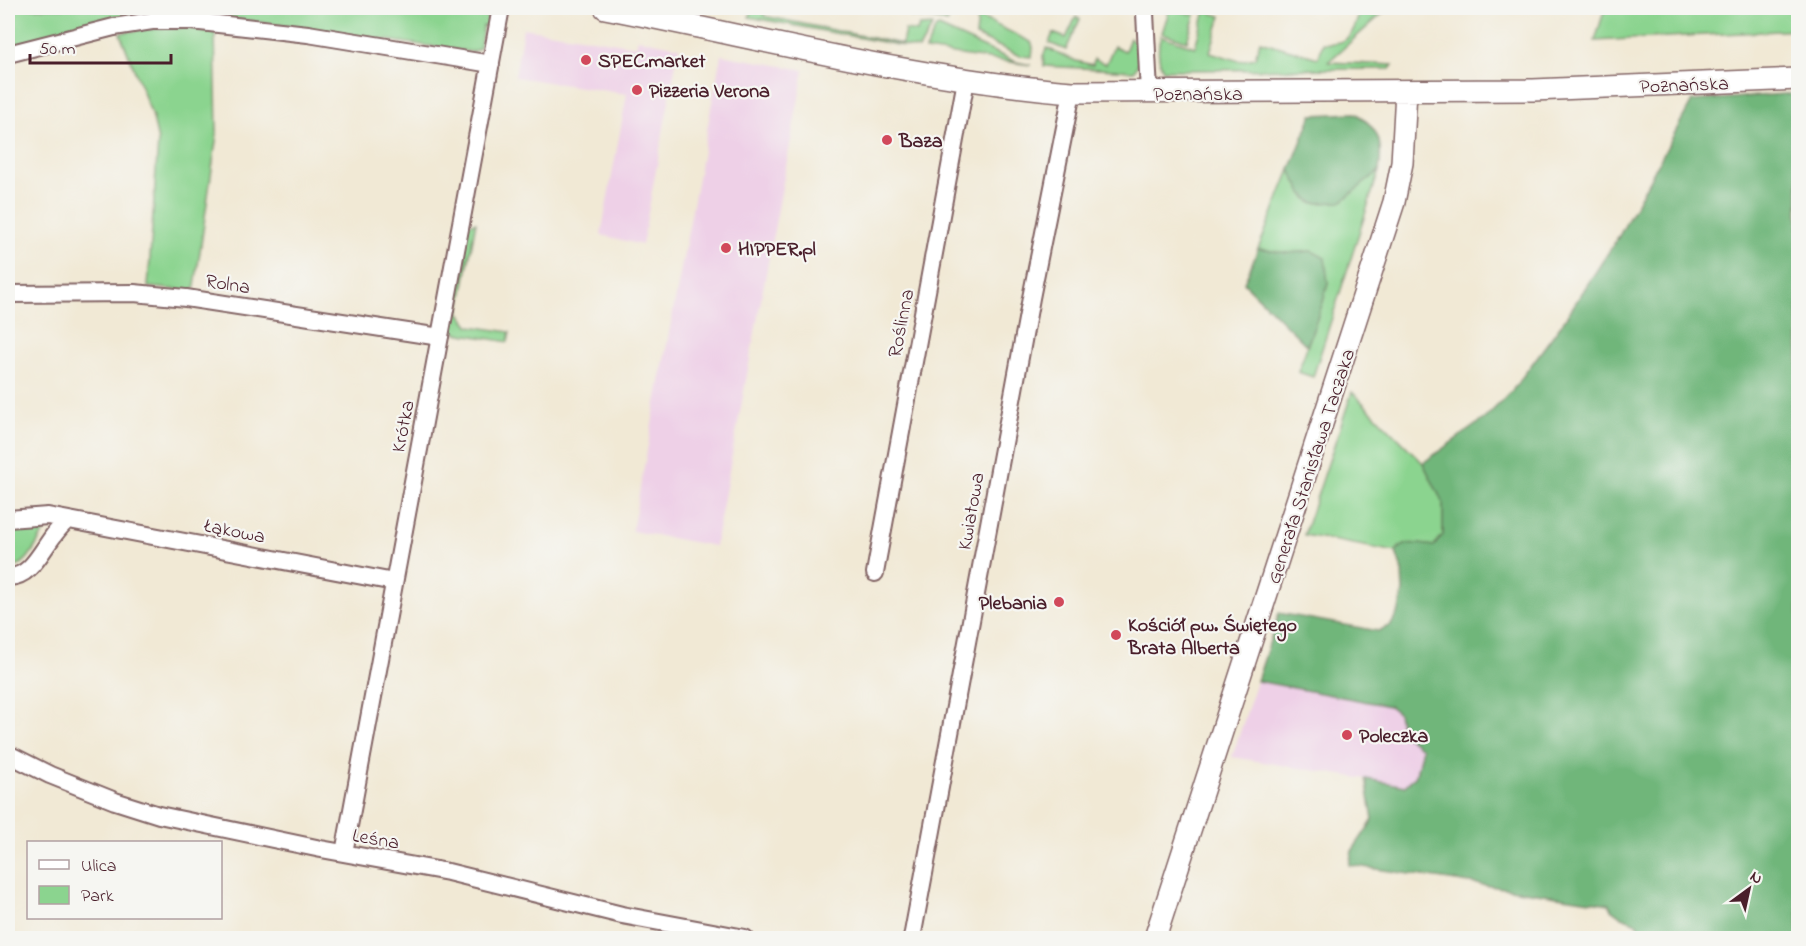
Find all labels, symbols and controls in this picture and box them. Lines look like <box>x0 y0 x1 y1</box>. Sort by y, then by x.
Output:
scale bar <box>30 27 171 65</box>
text: 50 m <box>39 37 76 63</box>
place label: SPEC.market <box>598 48 706 77</box>
marker: SPEC.market <box>579 53 593 67</box>
street label: Poznańska <box>1639 70 1729 103</box>
place label: Pizzeria Verona <box>649 78 770 107</box>
street label: Poznańska <box>1153 81 1243 110</box>
marker: Pizzeria Verona <box>630 83 644 97</box>
place label: Baza <box>898 128 943 157</box>
marker: Baza <box>880 133 894 147</box>
place label: HIPPER.pl <box>738 236 816 265</box>
marker: HIPPER.pl <box>719 241 733 255</box>
street label: Rolna <box>203 268 252 303</box>
street label: Roślinna <box>882 287 923 360</box>
street label: Generała Stanisława Taczaka <box>1261 345 1364 588</box>
street label: Krótka <box>385 398 424 455</box>
street label: Kwiatowa <box>951 470 994 552</box>
street label: Łąkowa <box>201 512 267 553</box>
place label: Plebania <box>979 590 1047 619</box>
marker: Plebania <box>1052 595 1066 609</box>
place label: Kościół pw. Świętego Brata Alberta <box>1127 612 1297 664</box>
marker: Kościół pw. Świętego Brata Alberta <box>1109 628 1123 642</box>
place label: Poleczka <box>1359 723 1429 752</box>
marker: Poleczka <box>1340 728 1354 742</box>
street label: Leśna <box>350 822 401 859</box>
legend <box>27 841 222 919</box>
text: Ulica <box>81 854 116 880</box>
north arrow <box>1719 859 1779 919</box>
text: N <box>1745 865 1767 891</box>
text: Park <box>81 884 114 910</box>

